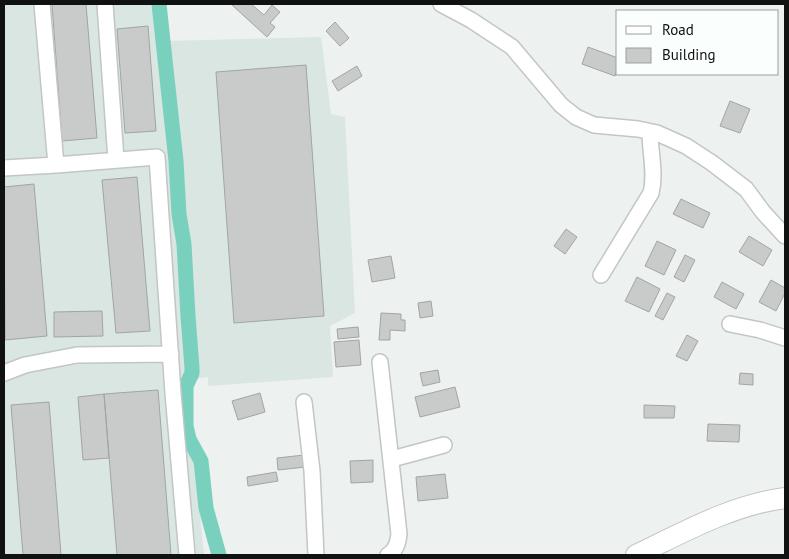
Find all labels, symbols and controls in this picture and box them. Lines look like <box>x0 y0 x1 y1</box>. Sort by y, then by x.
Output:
legend <box>616 10 779 75</box>
text: Road <box>662 20 694 39</box>
text: Building <box>662 45 716 64</box>

